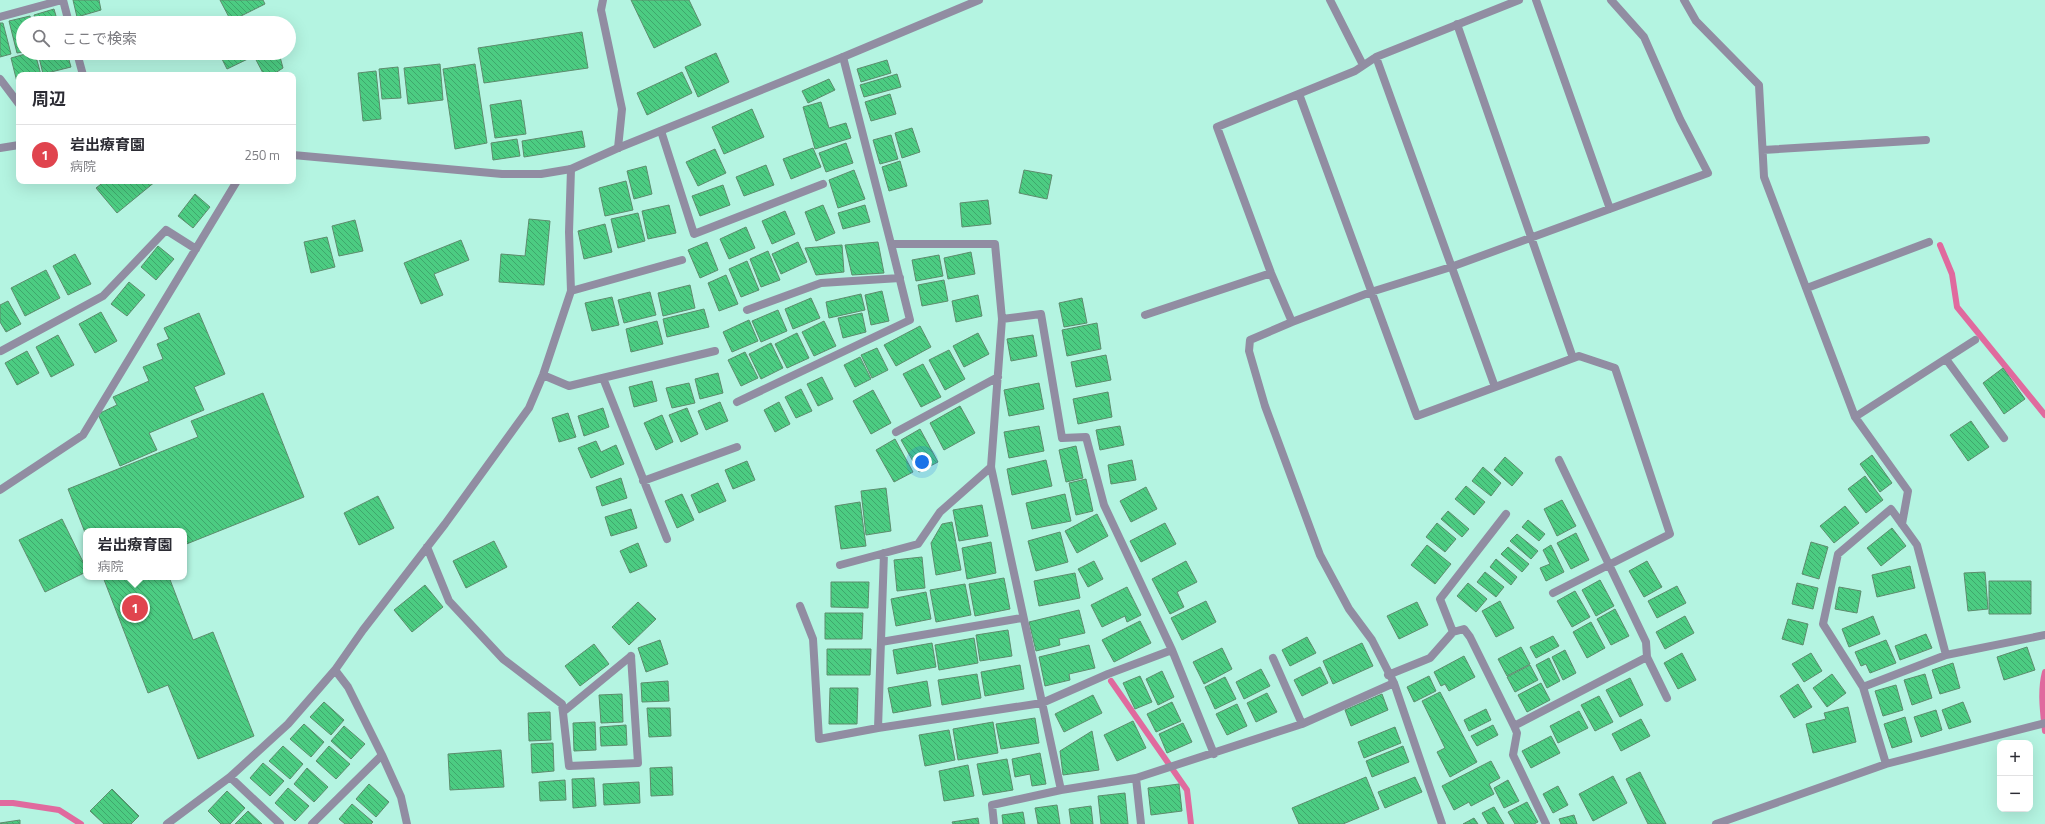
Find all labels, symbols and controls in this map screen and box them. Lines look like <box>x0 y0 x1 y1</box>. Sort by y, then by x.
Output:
search box <box>16 16 296 60</box>
icon: search <box>30 27 52 49</box>
text: ここで検索 <box>62 27 137 50</box>
text: 周辺 <box>32 86 66 112</box>
text: 岩出療育園 <box>70 133 145 156</box>
text: 1 <box>41 145 49 165</box>
text: 250 m <box>244 145 280 165</box>
text: 病院 <box>70 156 96 176</box>
your location <box>912 452 932 472</box>
popup <box>83 528 187 580</box>
text: 岩出療育園 <box>97 533 173 556</box>
text: 病院 <box>97 556 124 576</box>
pin: 1 <box>122 593 148 623</box>
map controls <box>1997 740 2033 812</box>
button: + <box>1997 740 2033 776</box>
button: − <box>1997 776 2033 812</box>

